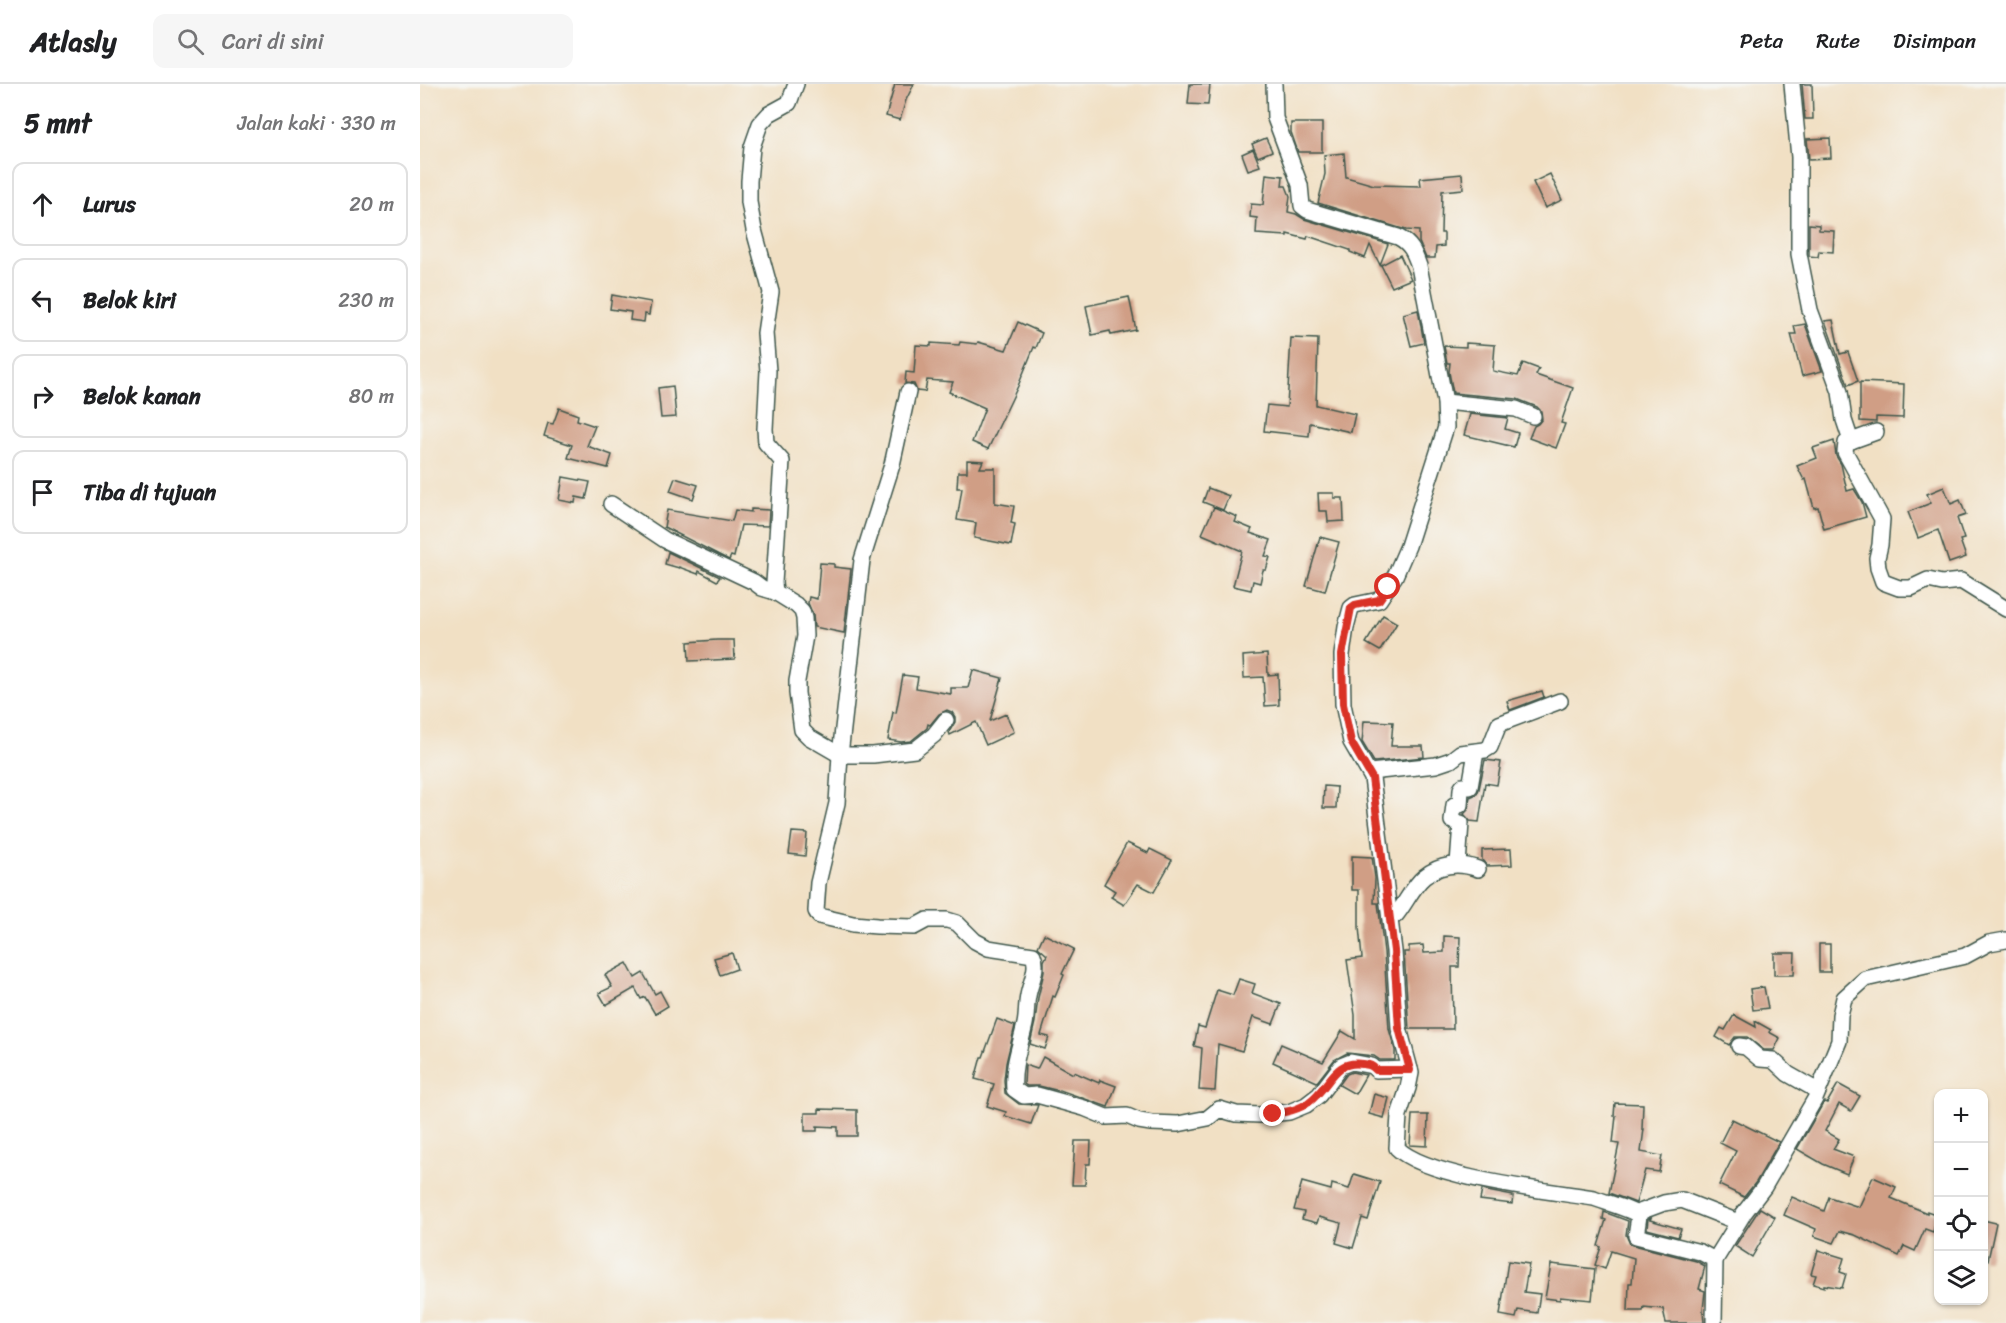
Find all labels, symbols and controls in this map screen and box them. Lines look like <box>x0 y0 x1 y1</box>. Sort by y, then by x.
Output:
search box <box>153 14 573 68</box>
text: Atlasly <box>30 17 117 66</box>
text: Cari di sini <box>222 22 324 61</box>
text: Peta <box>1740 22 1783 60</box>
text: Rute <box>1816 22 1860 60</box>
text: Disimpan <box>1893 22 1976 60</box>
icon: search <box>174 25 207 58</box>
text: 5 mnt <box>24 100 91 146</box>
text: Jalan kaki · 330 m <box>237 106 396 141</box>
text: Lurus <box>83 185 136 224</box>
text: 20 m <box>349 187 394 222</box>
icon: ahead <box>26 188 59 221</box>
text: Belok kiri <box>83 281 176 320</box>
text: 230 m <box>338 283 394 318</box>
icon: left <box>26 284 59 317</box>
text: Belok kanan <box>83 377 201 416</box>
text: 80 m <box>349 379 394 414</box>
icon: right <box>26 380 59 413</box>
text: Tiba di tujuan <box>83 473 216 512</box>
icon: arrive <box>26 476 59 509</box>
route start <box>1374 573 1400 599</box>
map controls <box>1934 1089 1988 1305</box>
button: + <box>1934 1089 1988 1143</box>
route end <box>1259 1100 1285 1126</box>
button: − <box>1934 1143 1988 1197</box>
button: locate <box>1934 1197 1988 1251</box>
button: layers <box>1934 1251 1988 1305</box>

